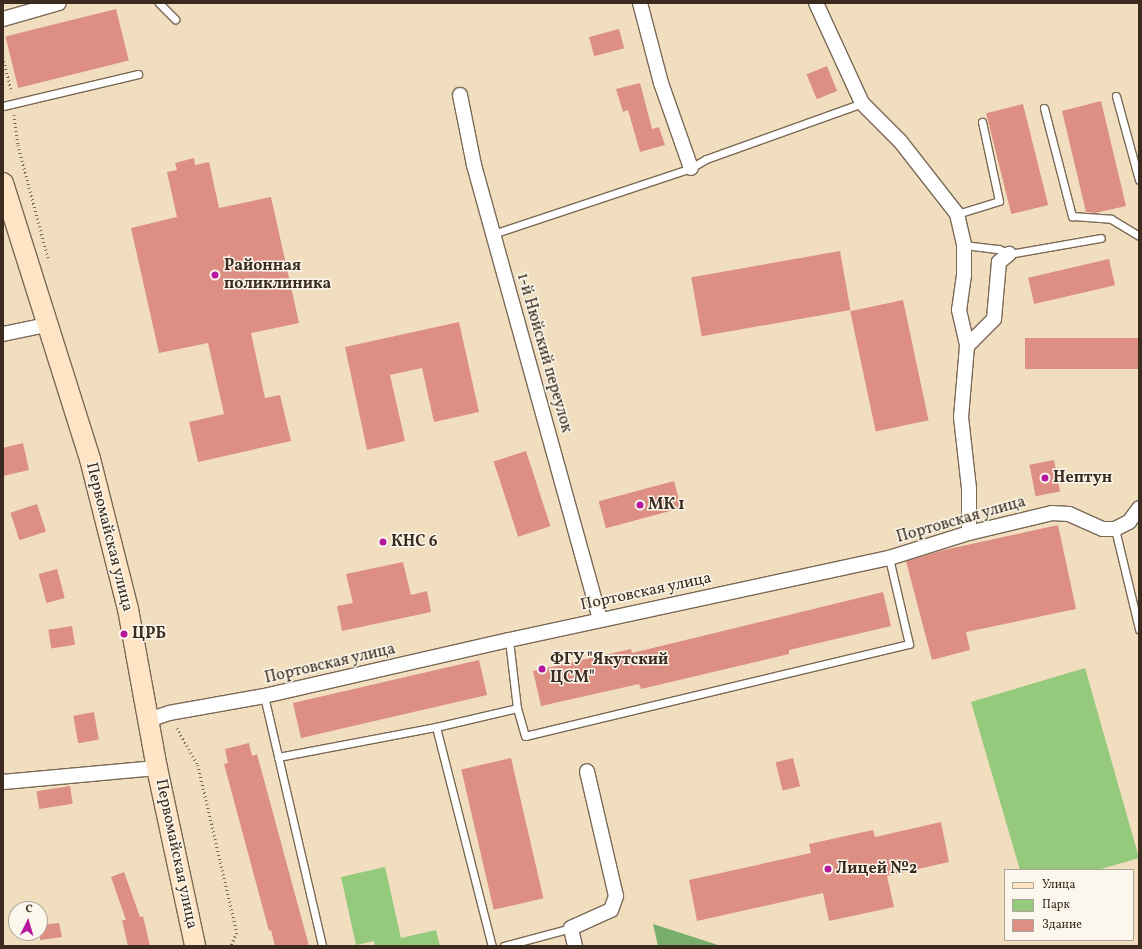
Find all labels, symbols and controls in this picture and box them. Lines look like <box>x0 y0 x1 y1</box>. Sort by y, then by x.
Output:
place label: Районная поликлиника <box>224 256 331 294</box>
marker: Районная поликлиника <box>209 269 221 281</box>
street label: 1-й Нюйский переулок <box>512 271 576 435</box>
street label: Первомайская улица <box>81 460 137 614</box>
place label: Нептун <box>1053 468 1112 488</box>
marker: Нептун <box>1040 473 1050 483</box>
street label: Портовская улица <box>894 492 1028 548</box>
place label: МК 1 <box>648 495 685 515</box>
marker: МК 1 <box>635 500 645 510</box>
place label: КНС 6 <box>391 532 437 552</box>
marker: КНС 6 <box>378 537 388 547</box>
street label: Портовская улица <box>579 569 713 615</box>
place label: ЦРБ <box>132 624 166 644</box>
marker: ЦРБ <box>119 629 129 639</box>
street label: Портовская улица <box>263 640 397 688</box>
place label: ФГУ "Якутский ЦСМ" <box>550 650 669 688</box>
marker: ФГУ "Якутский ЦСМ" <box>537 664 547 674</box>
street label: Первомайская улица <box>151 777 201 931</box>
place label: Лицей №2 <box>836 859 917 879</box>
marker: Лицей №2 <box>823 864 833 874</box>
legend <box>1004 869 1134 941</box>
text: Улица <box>1042 877 1075 893</box>
text: Парк <box>1042 897 1070 913</box>
north arrow <box>8 901 48 941</box>
text: С <box>25 902 33 917</box>
text: Здание <box>1042 917 1082 933</box>

